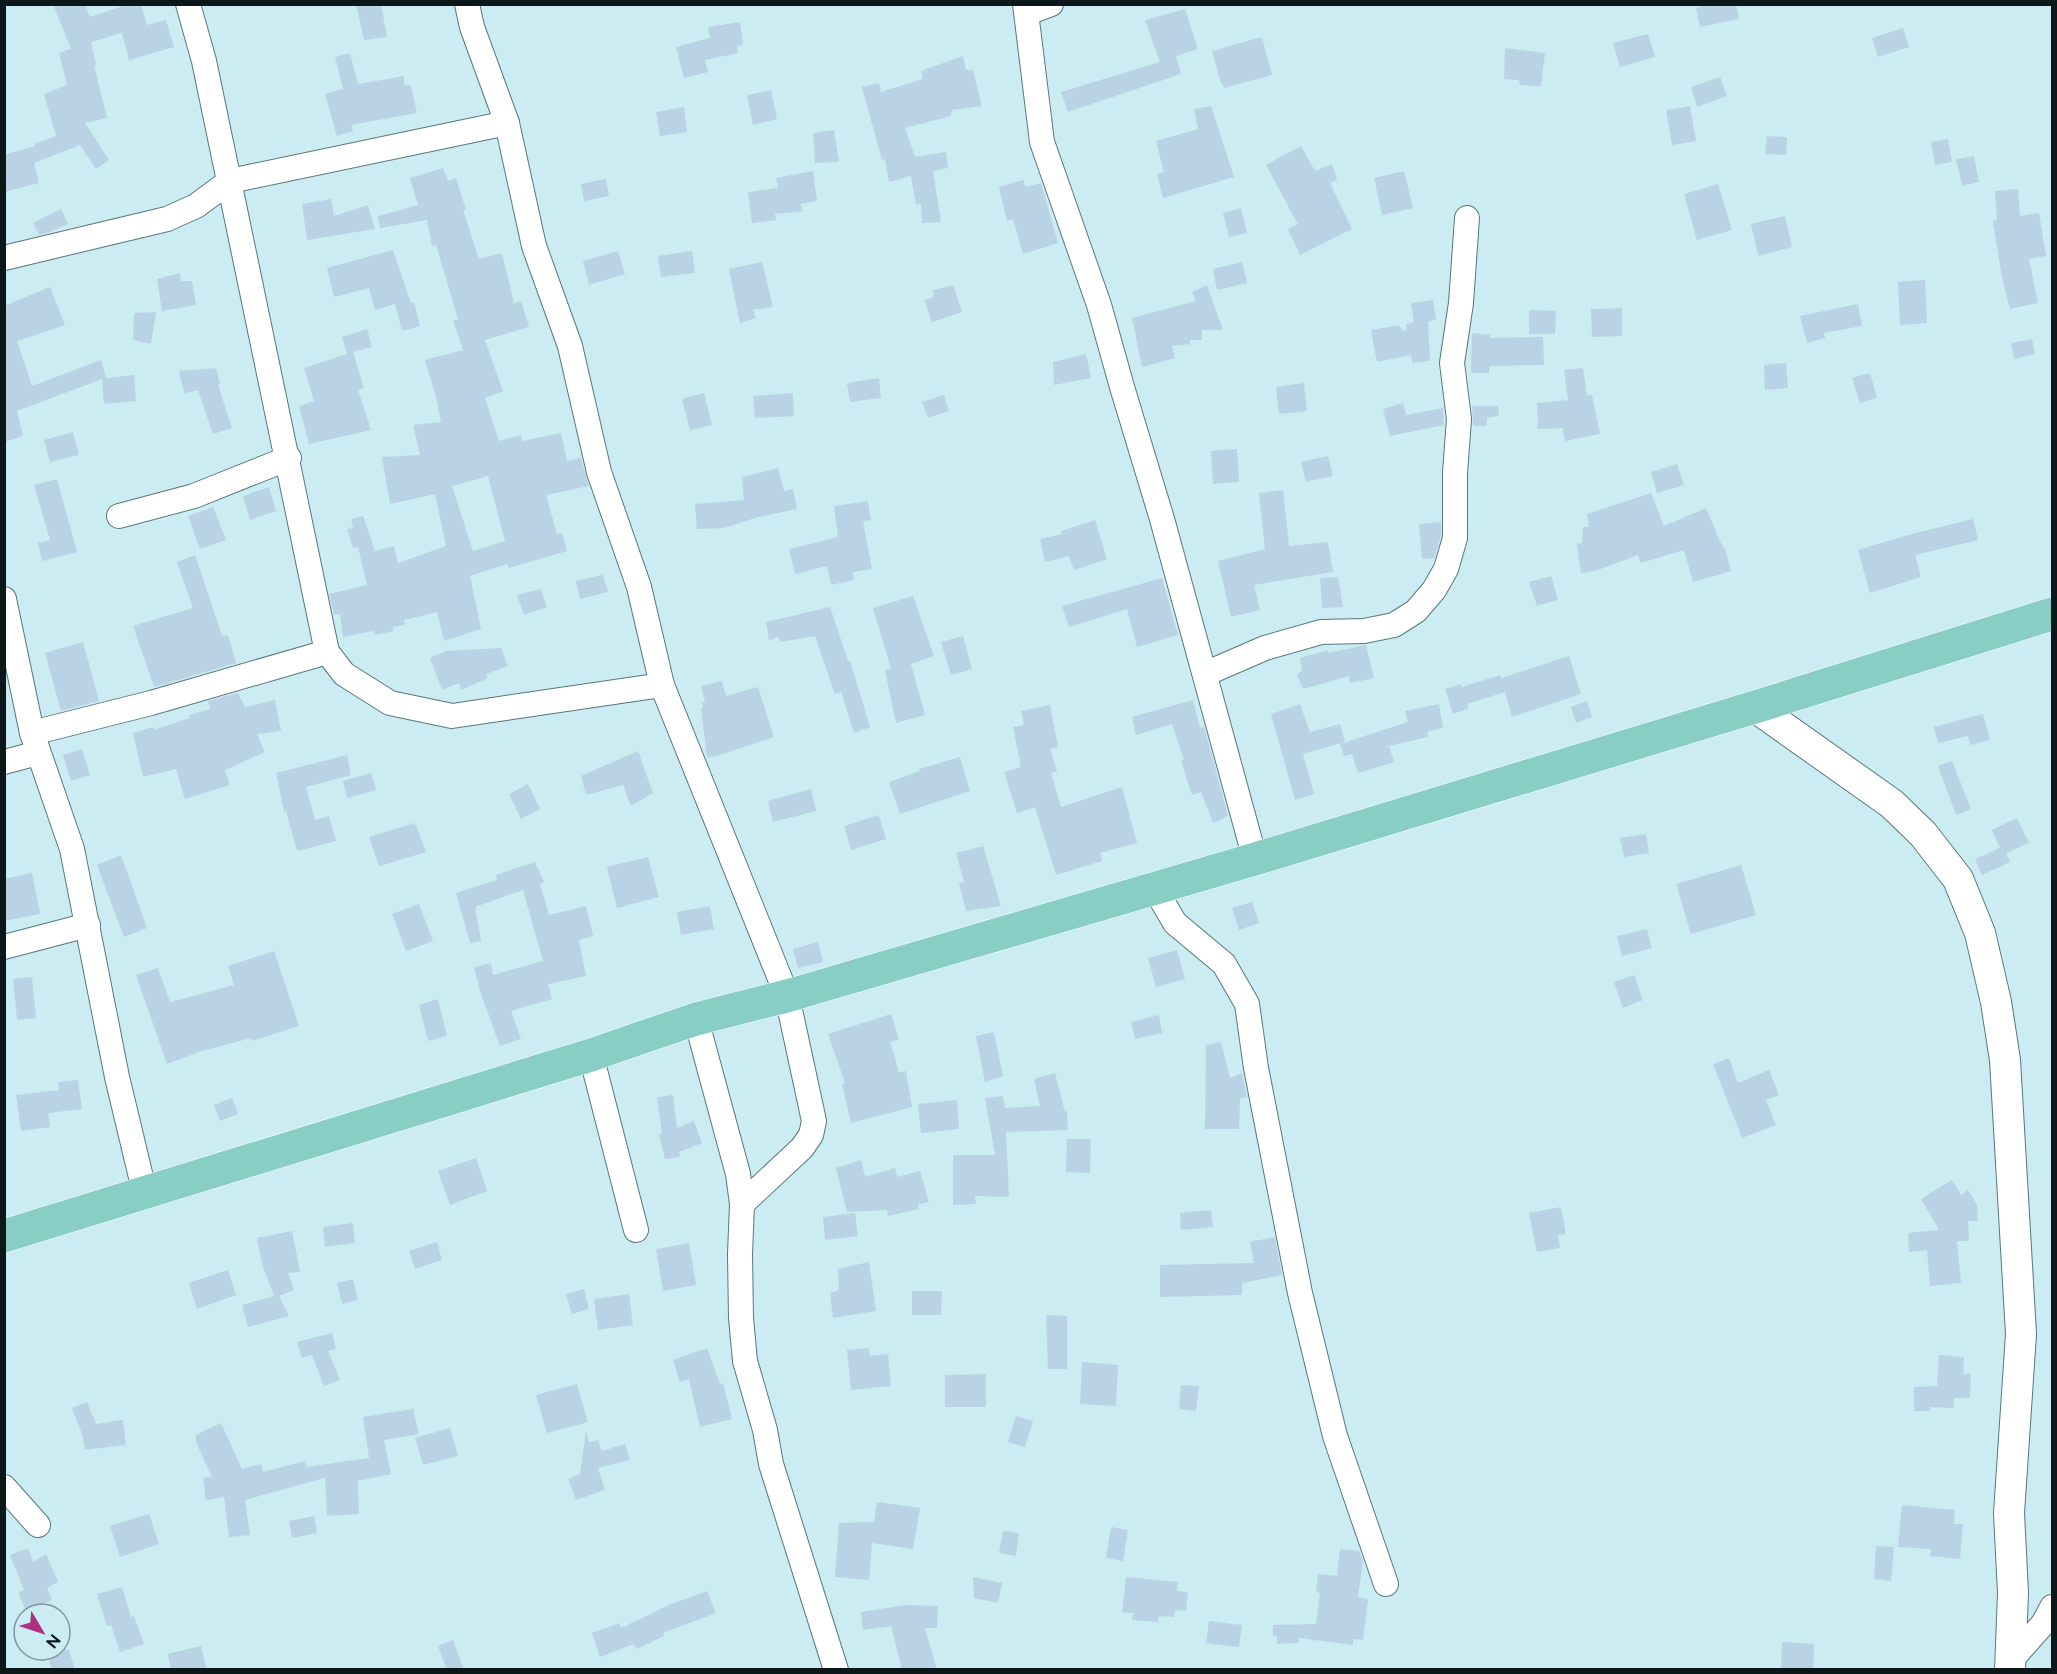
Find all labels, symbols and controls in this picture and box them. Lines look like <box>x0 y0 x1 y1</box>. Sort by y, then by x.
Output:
north arrow <box>12 1602 72 1662</box>
text: N <box>42 1630 64 1652</box>

